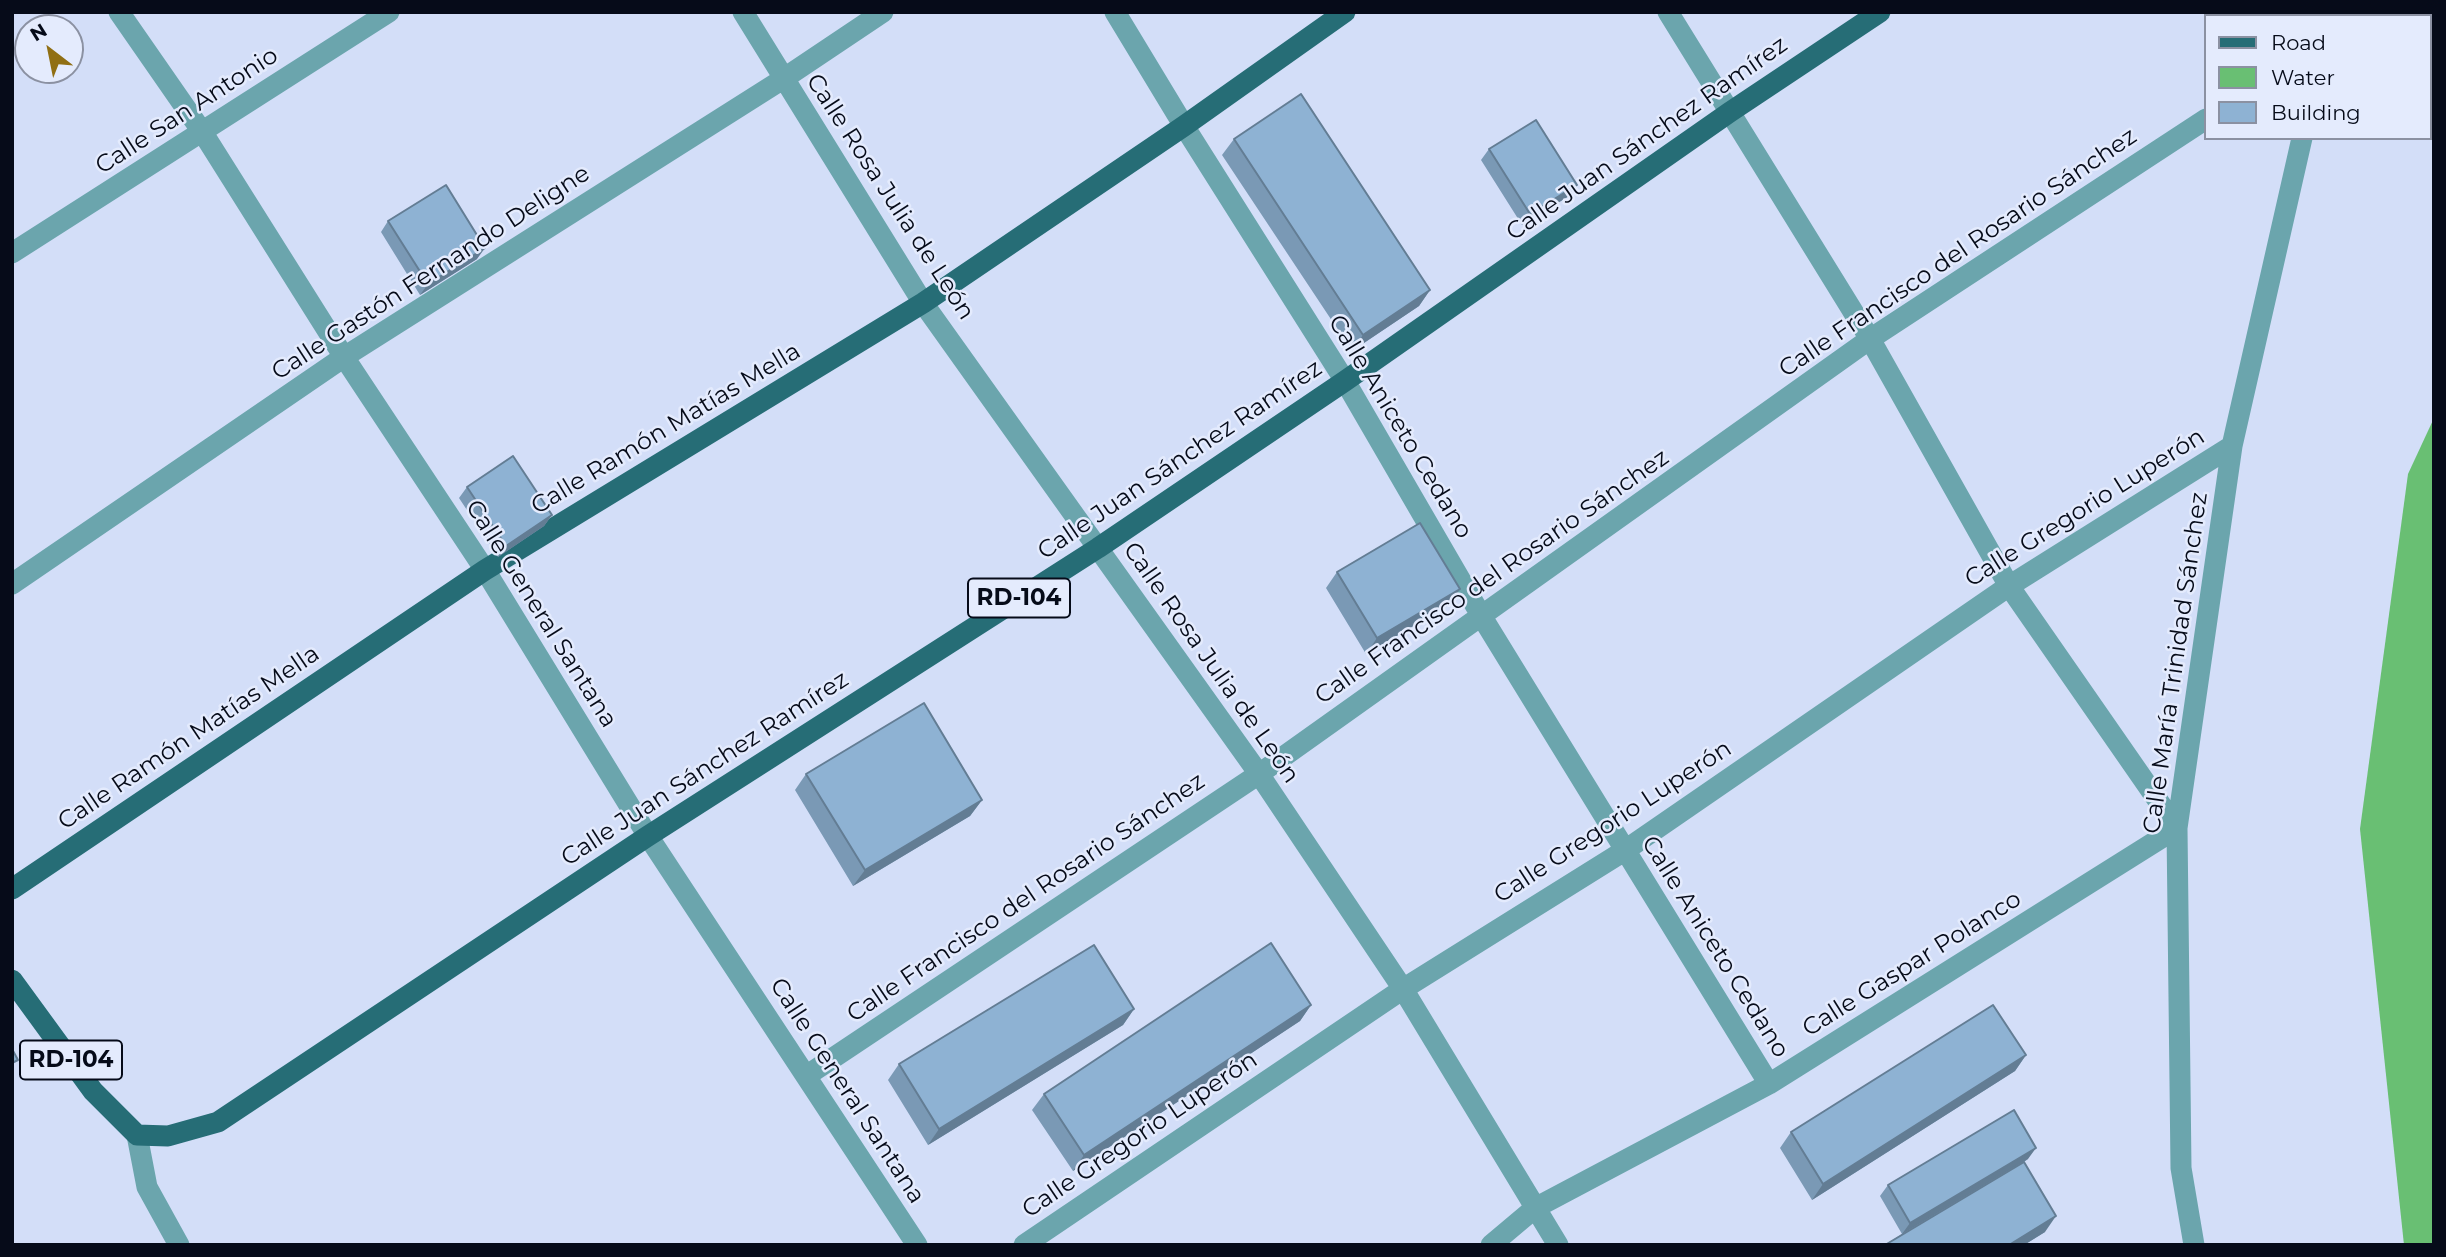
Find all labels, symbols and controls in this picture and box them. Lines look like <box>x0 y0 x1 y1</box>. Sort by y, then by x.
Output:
north arrow <box>14 14 84 84</box>
legend <box>2204 14 2432 140</box>
text: N <box>26 19 51 46</box>
text: Road <box>2271 30 2326 55</box>
street label: Calle Juan Sánchez Ramírez <box>1501 31 1793 247</box>
street label: Calle San Antonio <box>90 41 284 181</box>
text: Water <box>2271 65 2335 90</box>
street label: Calle Rosa Julia de León <box>800 69 980 325</box>
text: Building <box>2271 100 2361 125</box>
street label: Calle Francisco del Rosario Sánchez <box>1774 122 2142 384</box>
street label: Calle Gastón Fernando Deligne <box>267 159 595 387</box>
street label: Calle Aniceto Cedano <box>1322 310 1478 544</box>
street label: Calle Ramón Matías Mella <box>526 337 806 521</box>
street label: Calle Juan Sánchez Ramírez <box>1033 354 1327 566</box>
street label: Calle Gregorio Luperón <box>1960 422 2210 594</box>
street label: Calle Francisco del Rosario Sánchez <box>1310 443 1674 711</box>
street label: Calle María Trinidad Sánchez <box>2138 490 2214 836</box>
street label: Calle General Santana <box>459 495 623 733</box>
street label: Calle Rosa Julia de León <box>1117 537 1305 789</box>
road number: RD-104 <box>968 578 1070 618</box>
street label: Calle Ramón Matías Mella <box>53 640 325 836</box>
street label: Calle Juan Sánchez Ramírez <box>556 665 854 873</box>
street label: Calle Gregorio Luperón <box>1489 734 1737 910</box>
street label: Calle Francisco del Rosario Sánchez <box>842 767 1210 1029</box>
street label: Calle Aniceto Cedano <box>1635 831 1795 1063</box>
street label: Calle Gaspar Polanco <box>1797 885 2027 1043</box>
street label: Calle General Santana <box>763 973 931 1209</box>
road number: RD-104 <box>20 1040 122 1079</box>
street label: Calle Gregorio Luperón <box>1017 1046 1263 1224</box>

